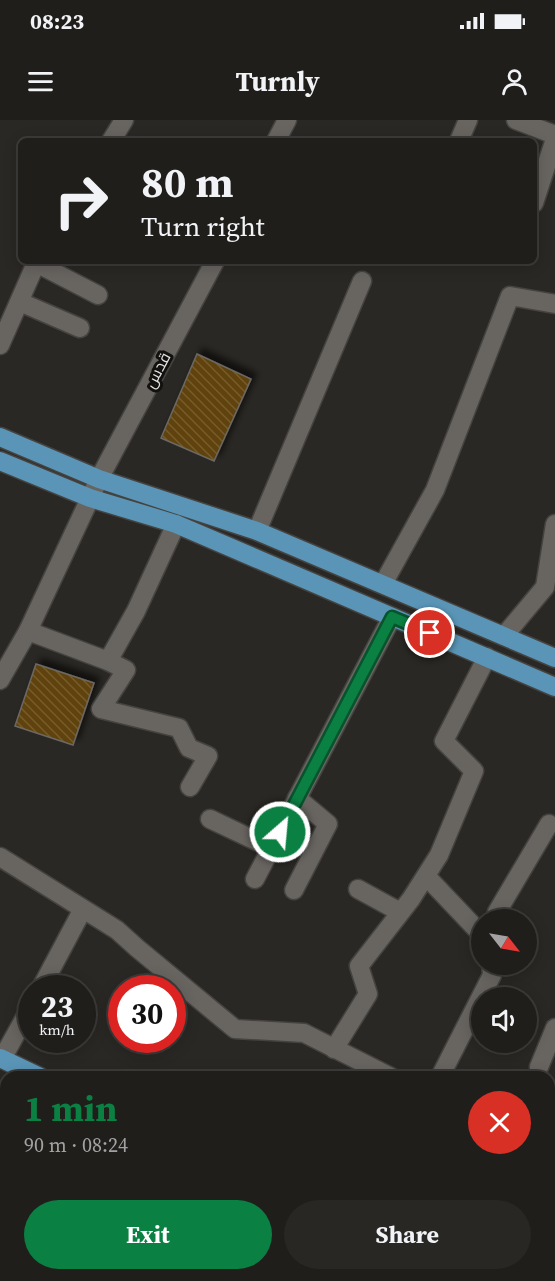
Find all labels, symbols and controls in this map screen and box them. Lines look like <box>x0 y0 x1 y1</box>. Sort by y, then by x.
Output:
text: 08:23 <box>30 6 84 36</box>
text: Turnly <box>235 63 320 100</box>
icon: menu <box>24 65 57 98</box>
icon: person <box>498 65 531 98</box>
text: 80 m <box>141 153 234 211</box>
icon: right <box>42 162 120 240</box>
text: Turn right <box>141 208 265 245</box>
street label: قدس <box>138 348 176 392</box>
pin <box>404 607 455 658</box>
icon: arrive <box>413 616 446 649</box>
position arrow <box>248 800 312 864</box>
north arrow <box>471 909 537 975</box>
map controls <box>471 909 537 1053</box>
speed limit sign: 30 <box>108 975 186 1053</box>
text: 23 <box>41 986 73 1027</box>
button: sound <box>471 987 537 1053</box>
text: km/h <box>39 1019 75 1040</box>
text: 1 min <box>24 1084 117 1133</box>
button: close <box>468 1091 531 1154</box>
text: 90 m · 08:24 <box>24 1131 128 1159</box>
button: Exit <box>24 1200 272 1269</box>
button: Share <box>284 1200 531 1269</box>

